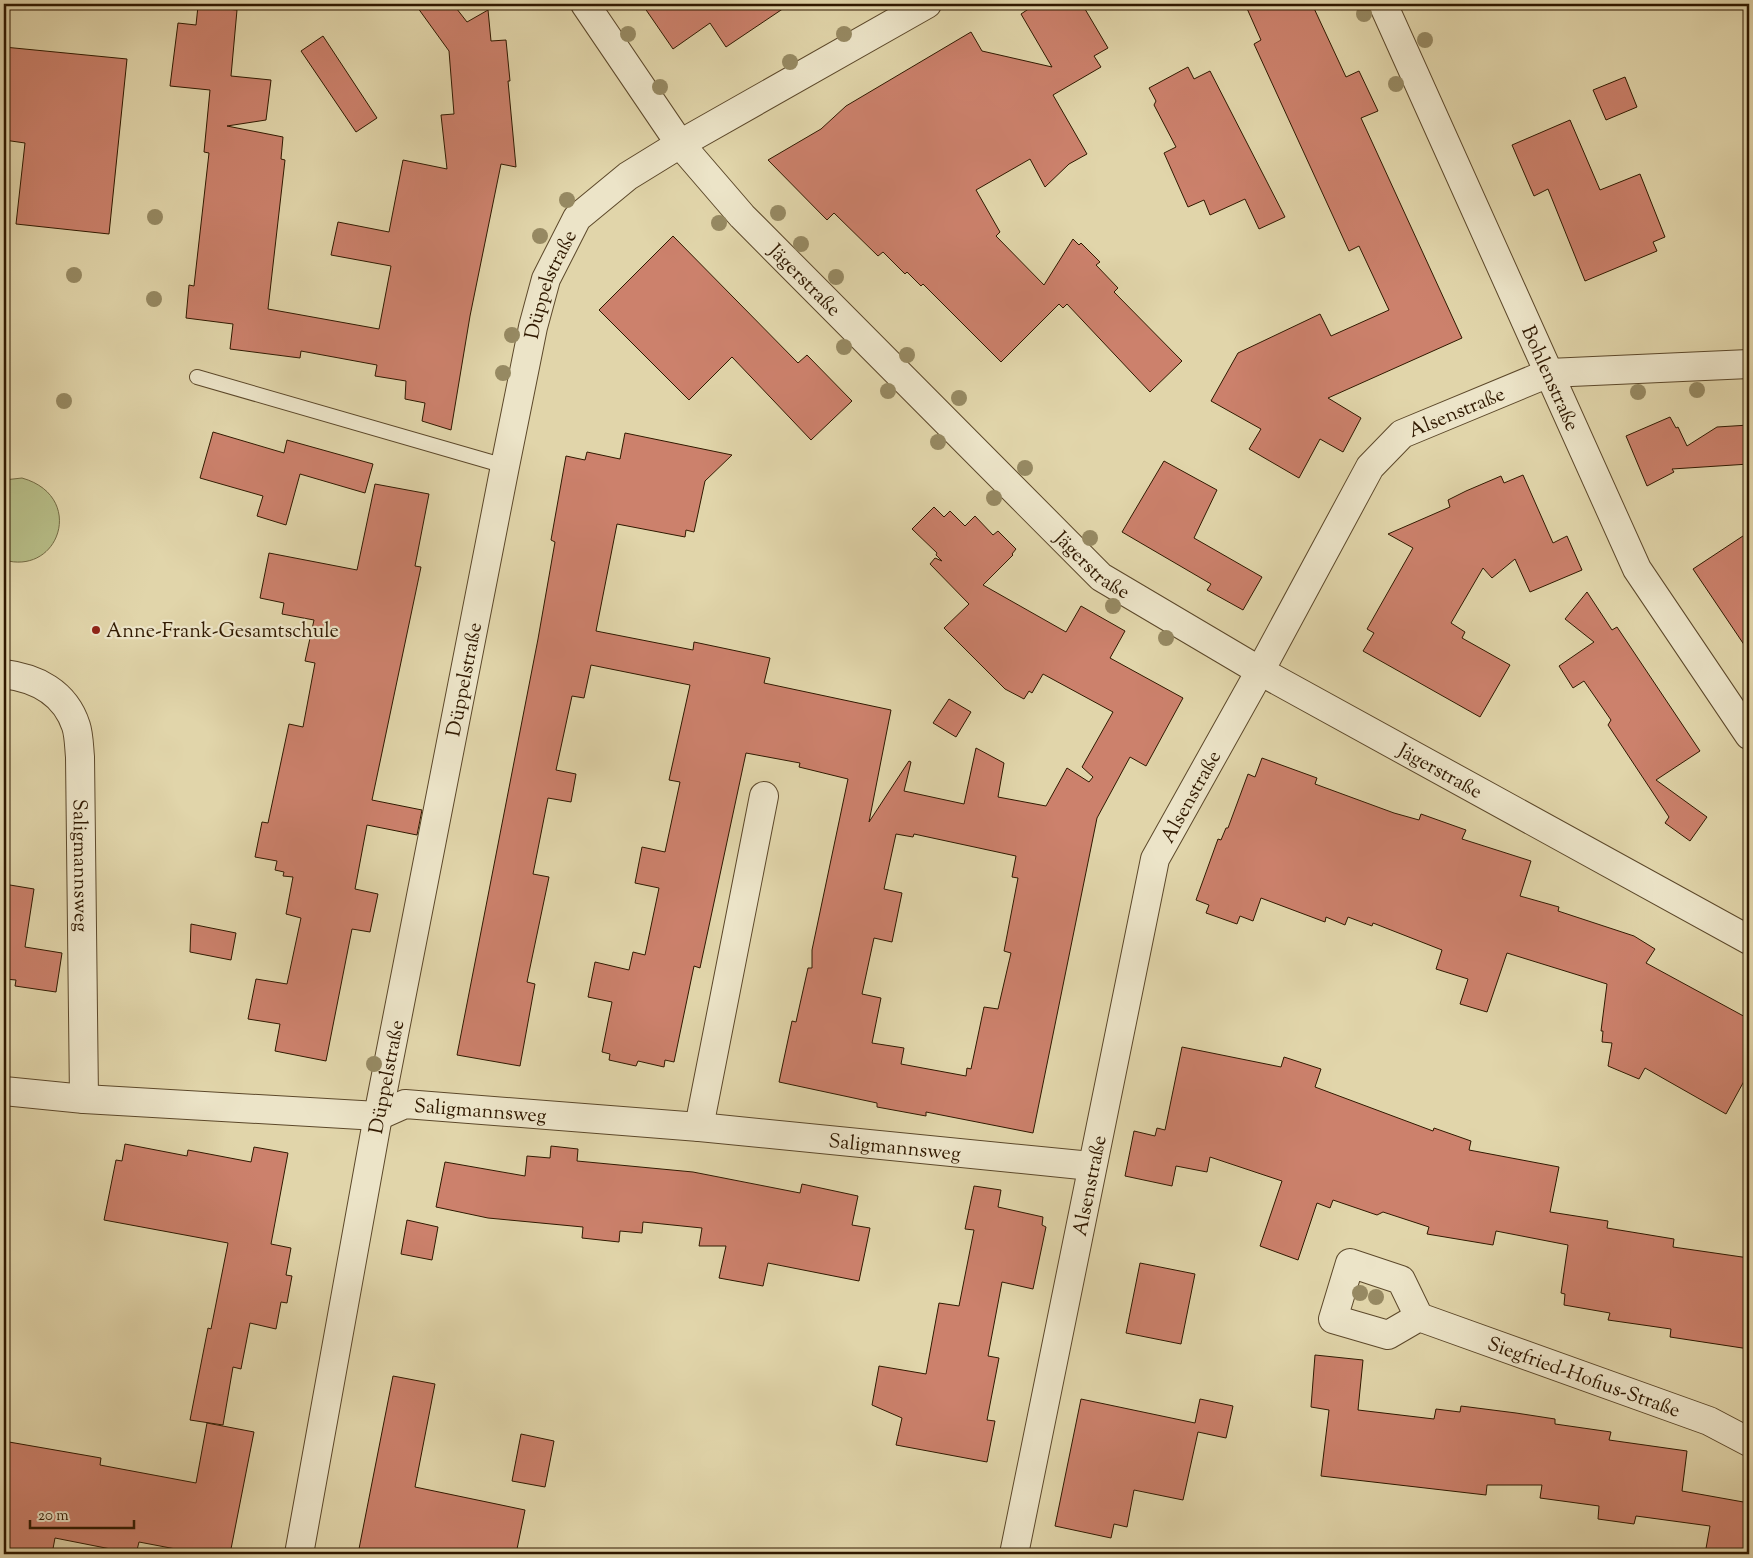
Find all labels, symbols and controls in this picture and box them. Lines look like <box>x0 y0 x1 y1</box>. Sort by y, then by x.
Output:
street label: Düppelstraße <box>519 226 586 342</box>
street label: Jägerstraße <box>760 238 846 324</box>
street label: Bohlenstraße <box>1512 321 1585 436</box>
street label: Alsenstraße <box>1404 381 1510 447</box>
street label: Jägerstraße <box>1045 525 1135 608</box>
place label: Anne-Frank-Gesamtschule <box>106 618 339 647</box>
street label: Düppelstraße <box>440 620 491 739</box>
marker: Anne-Frank-Gesamtschule <box>90 624 102 636</box>
street label: Jägerstraße <box>1391 737 1487 807</box>
street label: Alsenstraße <box>1155 746 1230 849</box>
street label: Saligmannsweg <box>63 799 94 932</box>
street label: Düppelstraße <box>363 1018 413 1137</box>
street label: Saligmannsweg <box>413 1093 548 1132</box>
street label: Saligmannsweg <box>827 1128 962 1170</box>
street label: Alsenstraße <box>1067 1133 1116 1239</box>
street label: Siegfried-Hofius-Straße <box>1483 1331 1684 1427</box>
scale bar <box>30 1498 134 1530</box>
text: 20 m <box>38 1506 69 1527</box>

